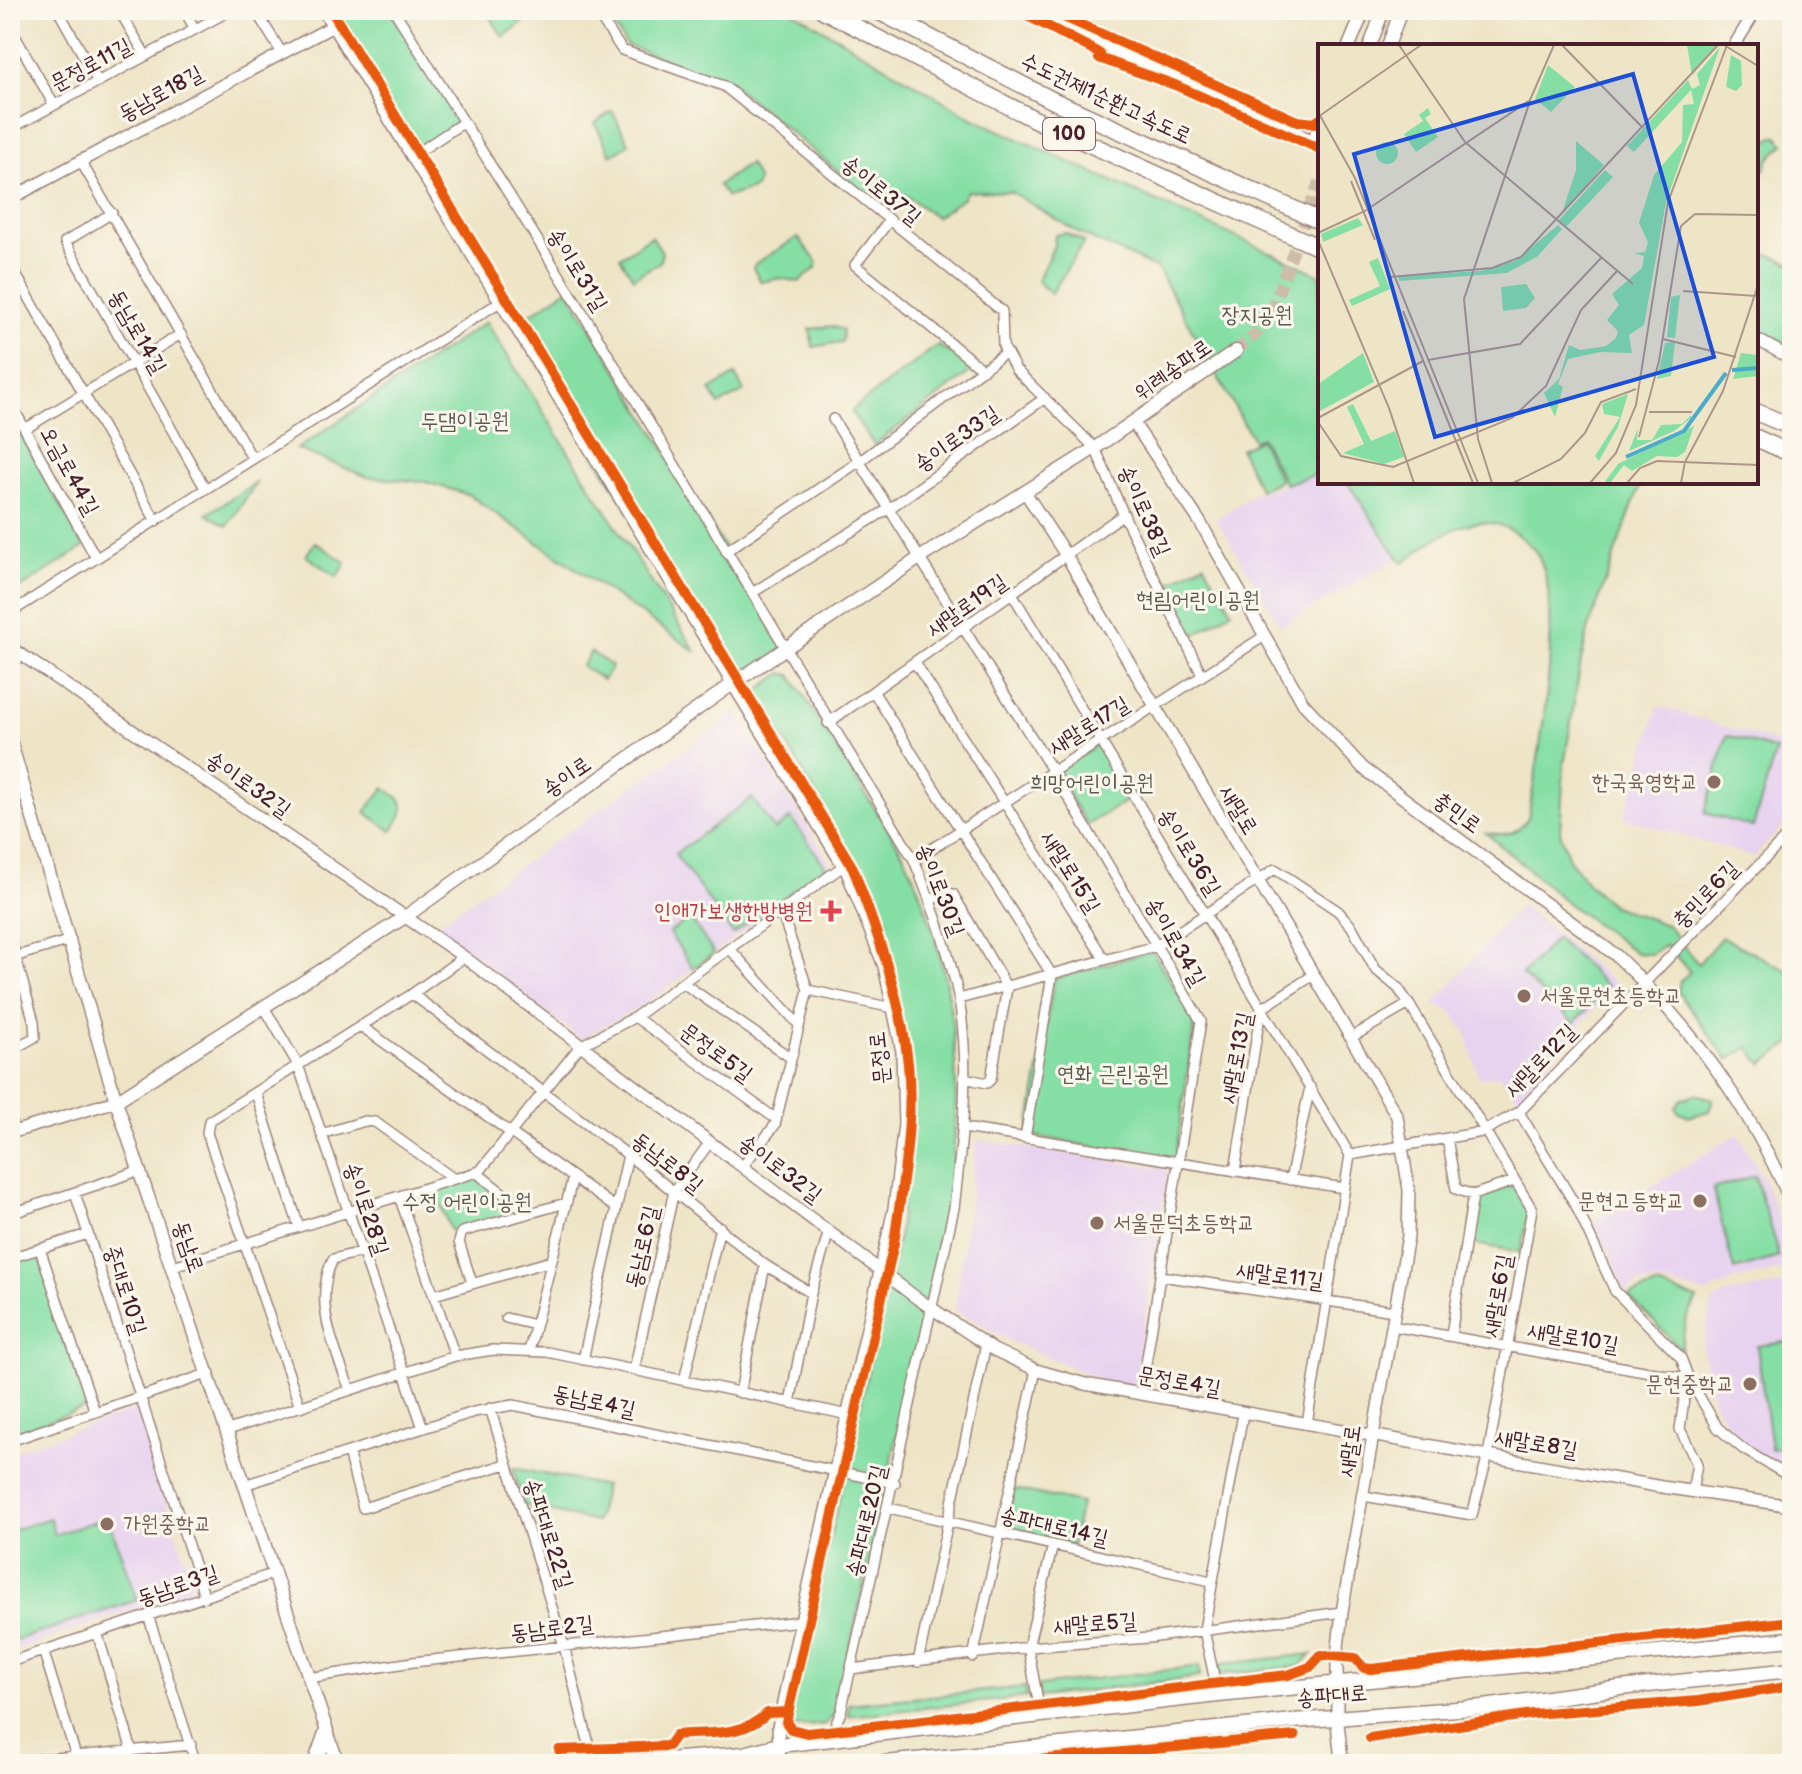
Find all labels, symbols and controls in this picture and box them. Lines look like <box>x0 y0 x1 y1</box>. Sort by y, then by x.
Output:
street label: 문정로11길 <box>46 32 136 98</box>
inset map <box>1318 44 1758 484</box>
street label: 수도권제1순환고속도로 <box>1016 48 1196 150</box>
street label: 동남로18길 <box>114 60 208 128</box>
road number: 100 <box>1043 118 1095 150</box>
street label: 송이로37길 <box>836 151 927 232</box>
street label: 송이로31길 <box>541 223 613 317</box>
street label: 동남로14길 <box>102 285 172 379</box>
park label: 장지공원 <box>1222 302 1292 329</box>
street label: 위례송파로 <box>1129 334 1217 406</box>
street label: 송이로33길 <box>909 400 1005 478</box>
park label: 두댐이공원 <box>421 408 509 435</box>
street label: 오금로44길 <box>34 422 105 521</box>
street label: 송이로38길 <box>1112 461 1176 561</box>
street label: 새말로19길 <box>922 568 1013 643</box>
park label: 현림어린이공원 <box>1136 587 1260 614</box>
street label: 새말로17길 <box>1044 691 1135 761</box>
street label: 송이로32길 <box>200 746 296 824</box>
street label: 송이로 <box>538 751 596 803</box>
place label: 한국육영학교 <box>1592 769 1698 796</box>
park label: 희망어린이공원 <box>1030 770 1154 797</box>
marker: 한국육영학교 <box>1705 773 1723 791</box>
street label: 새말로 <box>1213 780 1263 840</box>
street label: 충민로 <box>1428 786 1486 840</box>
street label: 송이로36길 <box>1152 803 1227 901</box>
street label: 새말로15길 <box>1034 826 1106 918</box>
street label: 송이로30길 <box>910 840 970 941</box>
street label: 충민로6길 <box>1667 855 1745 935</box>
street label: 송이로34길 <box>1139 893 1211 991</box>
place label: 인애가보생한방병원 <box>654 898 813 925</box>
marker: 인애가보생한방병원 <box>820 900 842 922</box>
place label: 서울문현초등학교 <box>1540 983 1682 1010</box>
marker: 서울문현초등학교 <box>1515 987 1533 1005</box>
street label: 새말로13길 <box>1215 1010 1259 1106</box>
street label: 문정로5길 <box>674 1018 758 1089</box>
street label: 새말로12길 <box>1499 1018 1583 1104</box>
street label: 문정로 <box>864 1030 896 1086</box>
park label: 연화 근린공원 <box>1057 1061 1169 1088</box>
street label: 동남로8길 <box>626 1127 708 1200</box>
street label: 송이로32길 <box>733 1129 827 1209</box>
street label: 송이로28길 <box>338 1159 395 1259</box>
place label: 문현고등학교 <box>1578 1188 1684 1215</box>
park label: 수정 어린이공원 <box>402 1189 532 1216</box>
marker: 문현고등학교 <box>1691 1192 1709 1210</box>
street label: 동남로6길 <box>620 1203 666 1291</box>
place label: 서울문덕초등학교 <box>1113 1210 1255 1237</box>
marker: 서울문덕초등학교 <box>1088 1214 1106 1232</box>
street label: 동남로 <box>167 1217 209 1277</box>
street label: 중대로10길 <box>98 1242 152 1338</box>
street label: 새말로6길 <box>1477 1252 1519 1340</box>
street label: 새말로11길 <box>1235 1257 1326 1296</box>
street label: 새말로10길 <box>1525 1317 1621 1359</box>
street label: 문정로4길 <box>1135 1361 1223 1403</box>
place label: 문현중학교 <box>1645 1371 1734 1398</box>
marker: 문현중학교 <box>1741 1375 1759 1393</box>
street label: 동남로4길 <box>550 1380 638 1424</box>
street label: 새말로 <box>1333 1423 1367 1479</box>
street label: 새말로8길 <box>1492 1423 1580 1465</box>
street label: 송파대로20길 <box>841 1462 893 1580</box>
street label: 송파대로22길 <box>517 1475 579 1593</box>
street label: 송파대로14길 <box>997 1501 1111 1553</box>
place label: 가원중학교 <box>123 1511 212 1538</box>
marker: 가원중학교 <box>98 1515 116 1533</box>
street label: 동남로3길 <box>134 1559 223 1612</box>
street label: 새말로5길 <box>1052 1608 1138 1640</box>
street label: 동남로2길 <box>509 1610 596 1648</box>
street label: 송파대로 <box>1296 1679 1368 1713</box>

